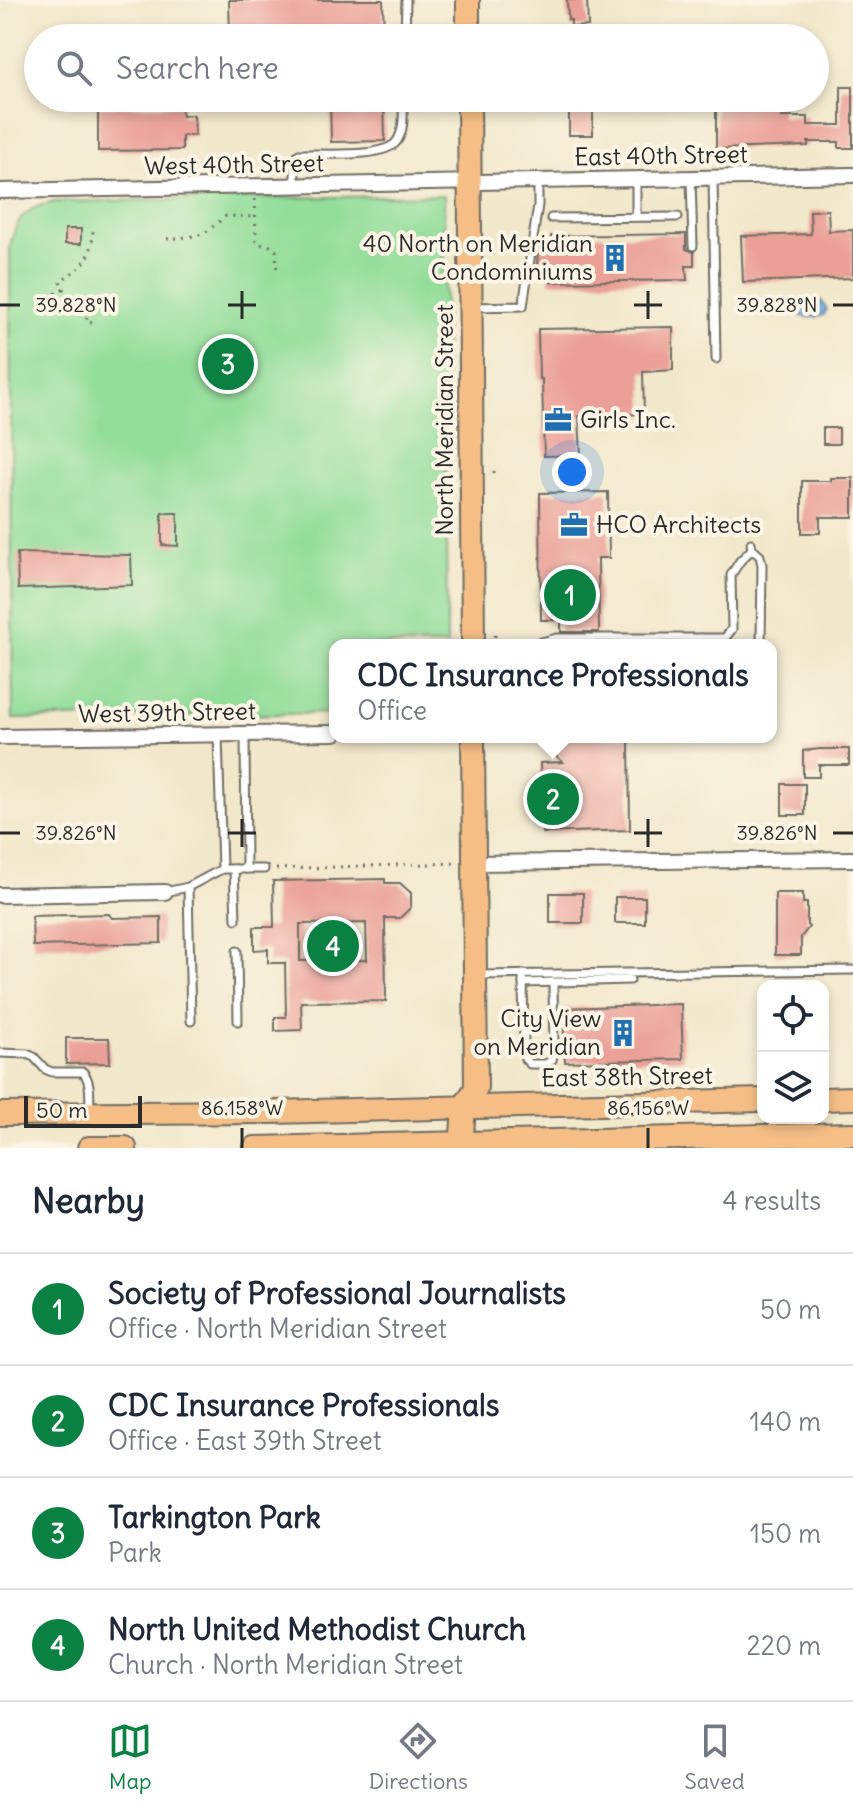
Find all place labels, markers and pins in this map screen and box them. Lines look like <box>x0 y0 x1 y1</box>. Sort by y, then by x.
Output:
place label: 40 North on Meridian Condominiums <box>363 228 593 286</box>
building icon: 40 North on Meridian Condominiums <box>600 243 630 273</box>
pin: 3 <box>202 334 254 394</box>
place label: Girls Inc. <box>580 404 676 434</box>
office icon: Girls Inc. <box>543 405 573 435</box>
place label: HCO Architects <box>596 509 761 539</box>
office icon: HCO Architects <box>559 510 589 540</box>
pin: 1 <box>544 565 596 625</box>
pin: 2 <box>527 769 579 829</box>
pin: 4 <box>307 916 359 976</box>
place label: City View on Meridian <box>473 1003 601 1061</box>
building icon: City View on Meridian <box>608 1018 638 1048</box>

